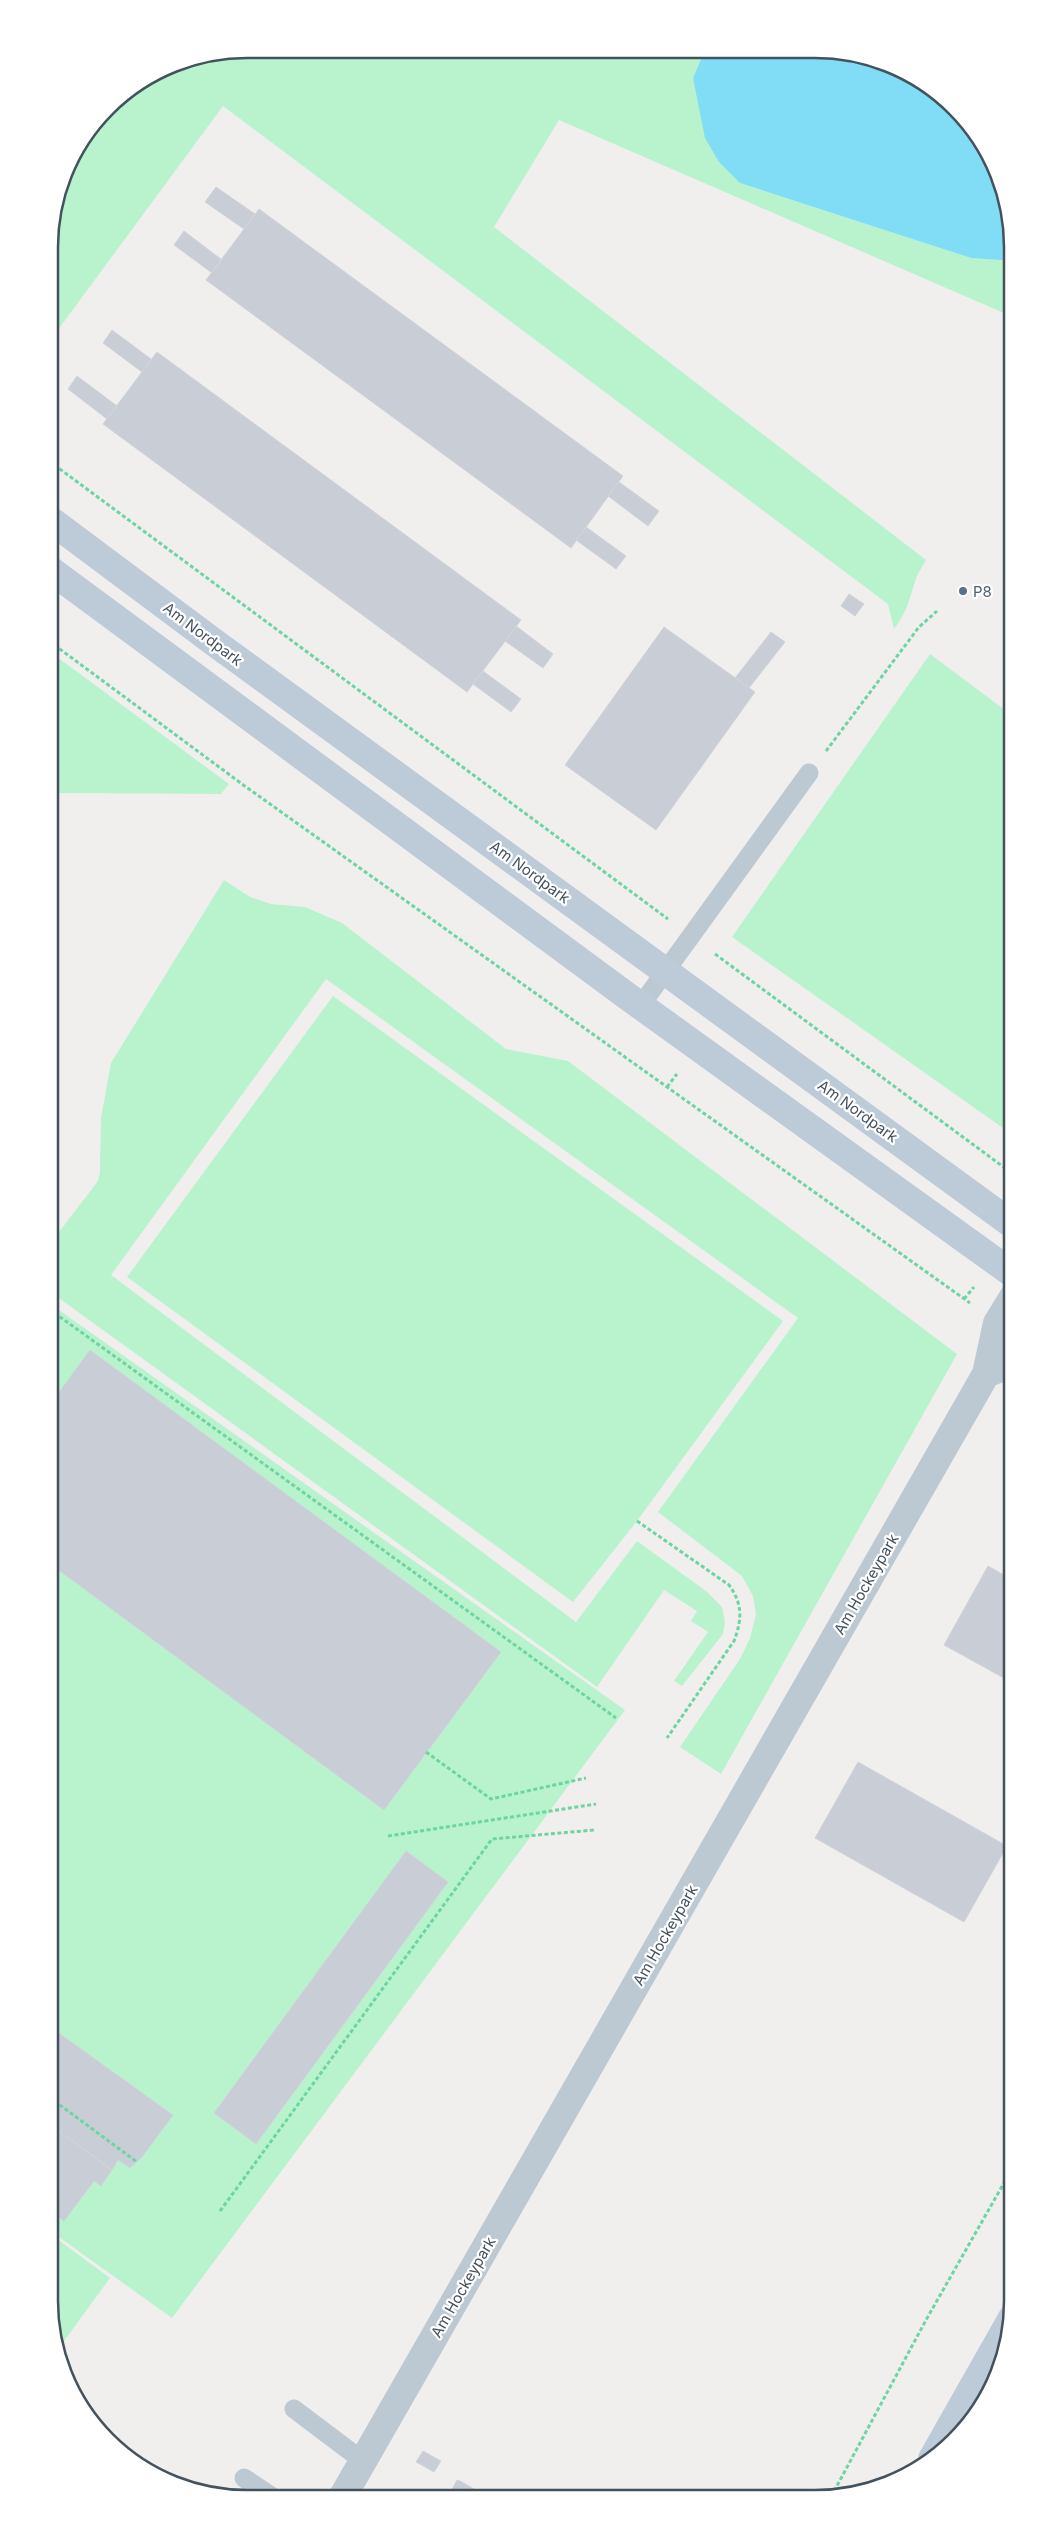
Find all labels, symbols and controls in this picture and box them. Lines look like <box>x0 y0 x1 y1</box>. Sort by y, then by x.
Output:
place label: P8 <box>973 582 992 601</box>
marker: P8 <box>957 585 969 597</box>
street label: Am Nordpark <box>160 598 247 670</box>
street label: Am Nordpark <box>486 837 574 908</box>
street label: Am Nordpark <box>814 1076 902 1147</box>
street label: Am Hockeypark <box>830 1530 903 1638</box>
street label: Am Hockeypark <box>629 1881 702 1989</box>
street label: Am Hockeypark <box>427 2233 500 2341</box>

